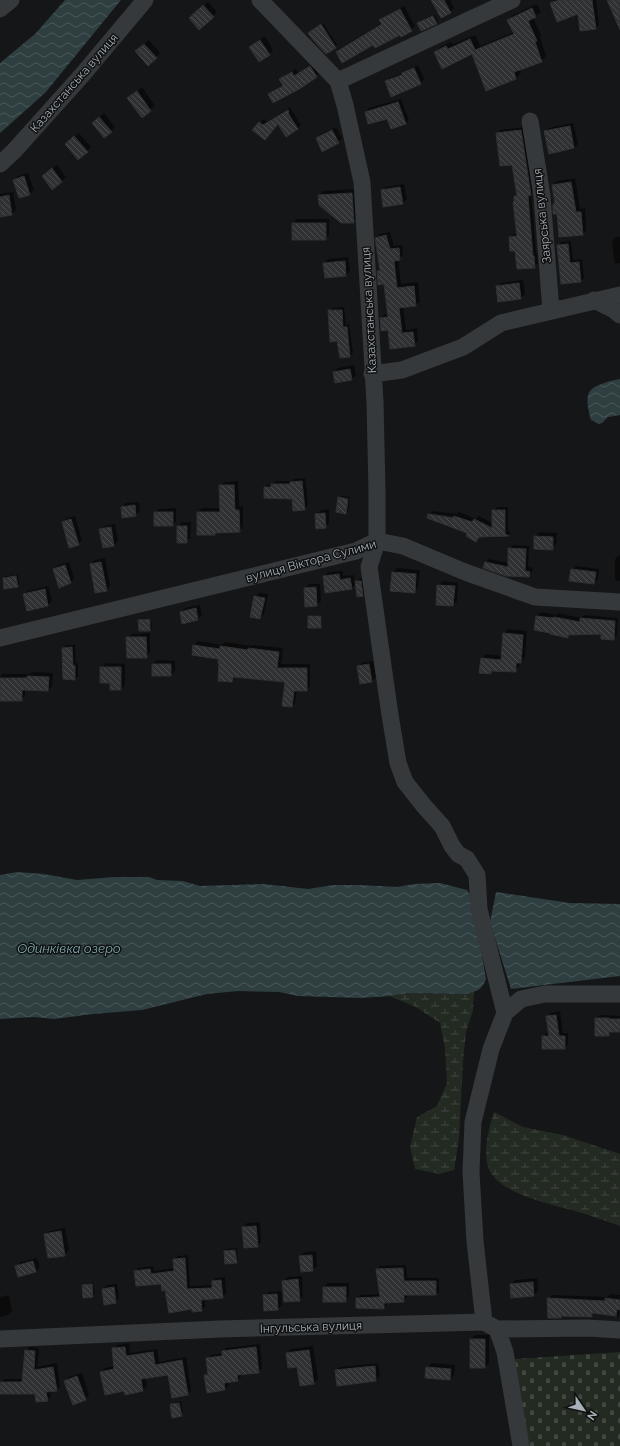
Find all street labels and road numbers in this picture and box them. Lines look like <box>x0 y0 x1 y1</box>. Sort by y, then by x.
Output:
street label: Казахстанська вулиця <box>27 31 121 135</box>
street label: Заярська вулиця <box>530 168 554 264</box>
street label: Казахстанська вулиця <box>359 247 379 373</box>
street label: вулиця Віктора Сулими <box>244 537 378 585</box>
street label: Інгульська вулиця <box>260 1318 362 1336</box>

